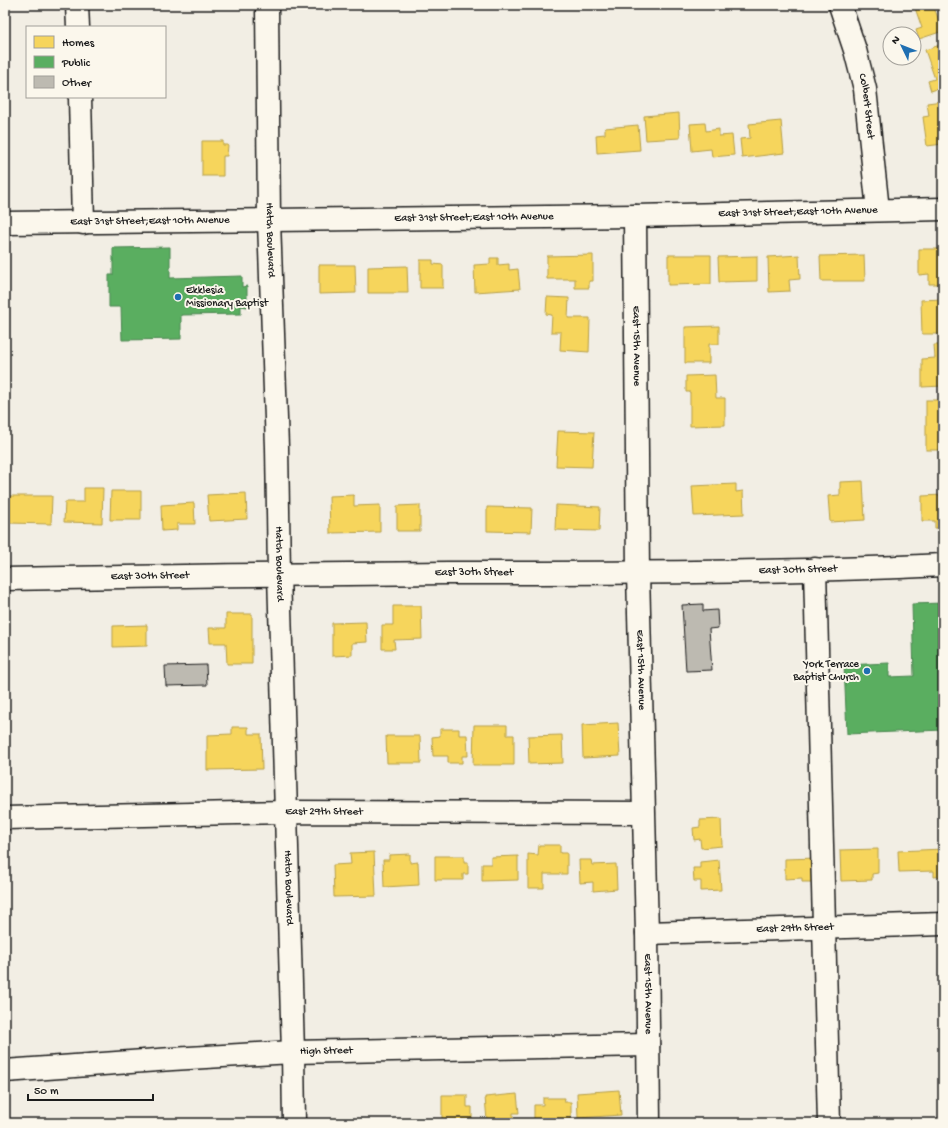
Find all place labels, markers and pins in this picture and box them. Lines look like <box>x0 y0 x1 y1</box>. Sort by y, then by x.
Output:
place label: Ekklesia Missionary Baptist <box>186 285 270 310</box>
marker: Ekklesia Missionary Baptist <box>173 292 183 302</box>
place label: York Terrace Baptist Church <box>792 659 859 684</box>
marker: York Terrace Baptist Church <box>862 666 872 676</box>

